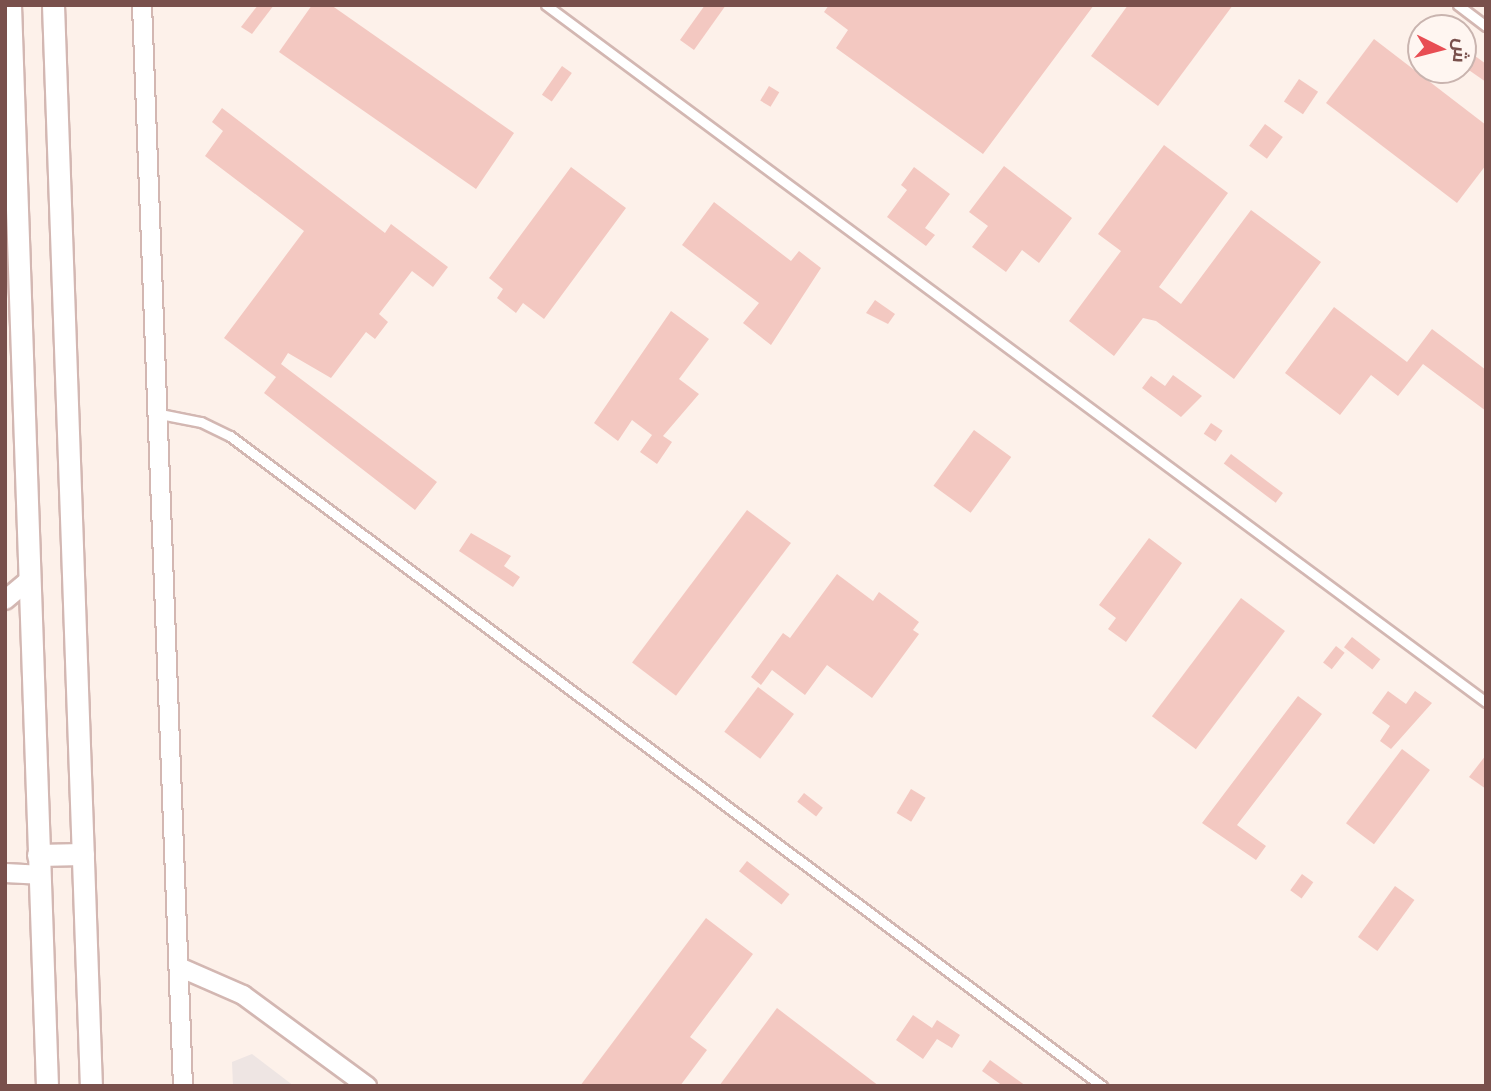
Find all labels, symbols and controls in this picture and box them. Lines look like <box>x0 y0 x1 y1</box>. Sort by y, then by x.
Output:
north arrow <box>1407 14 1477 84</box>
text: ش <box>1449 38 1474 64</box>

